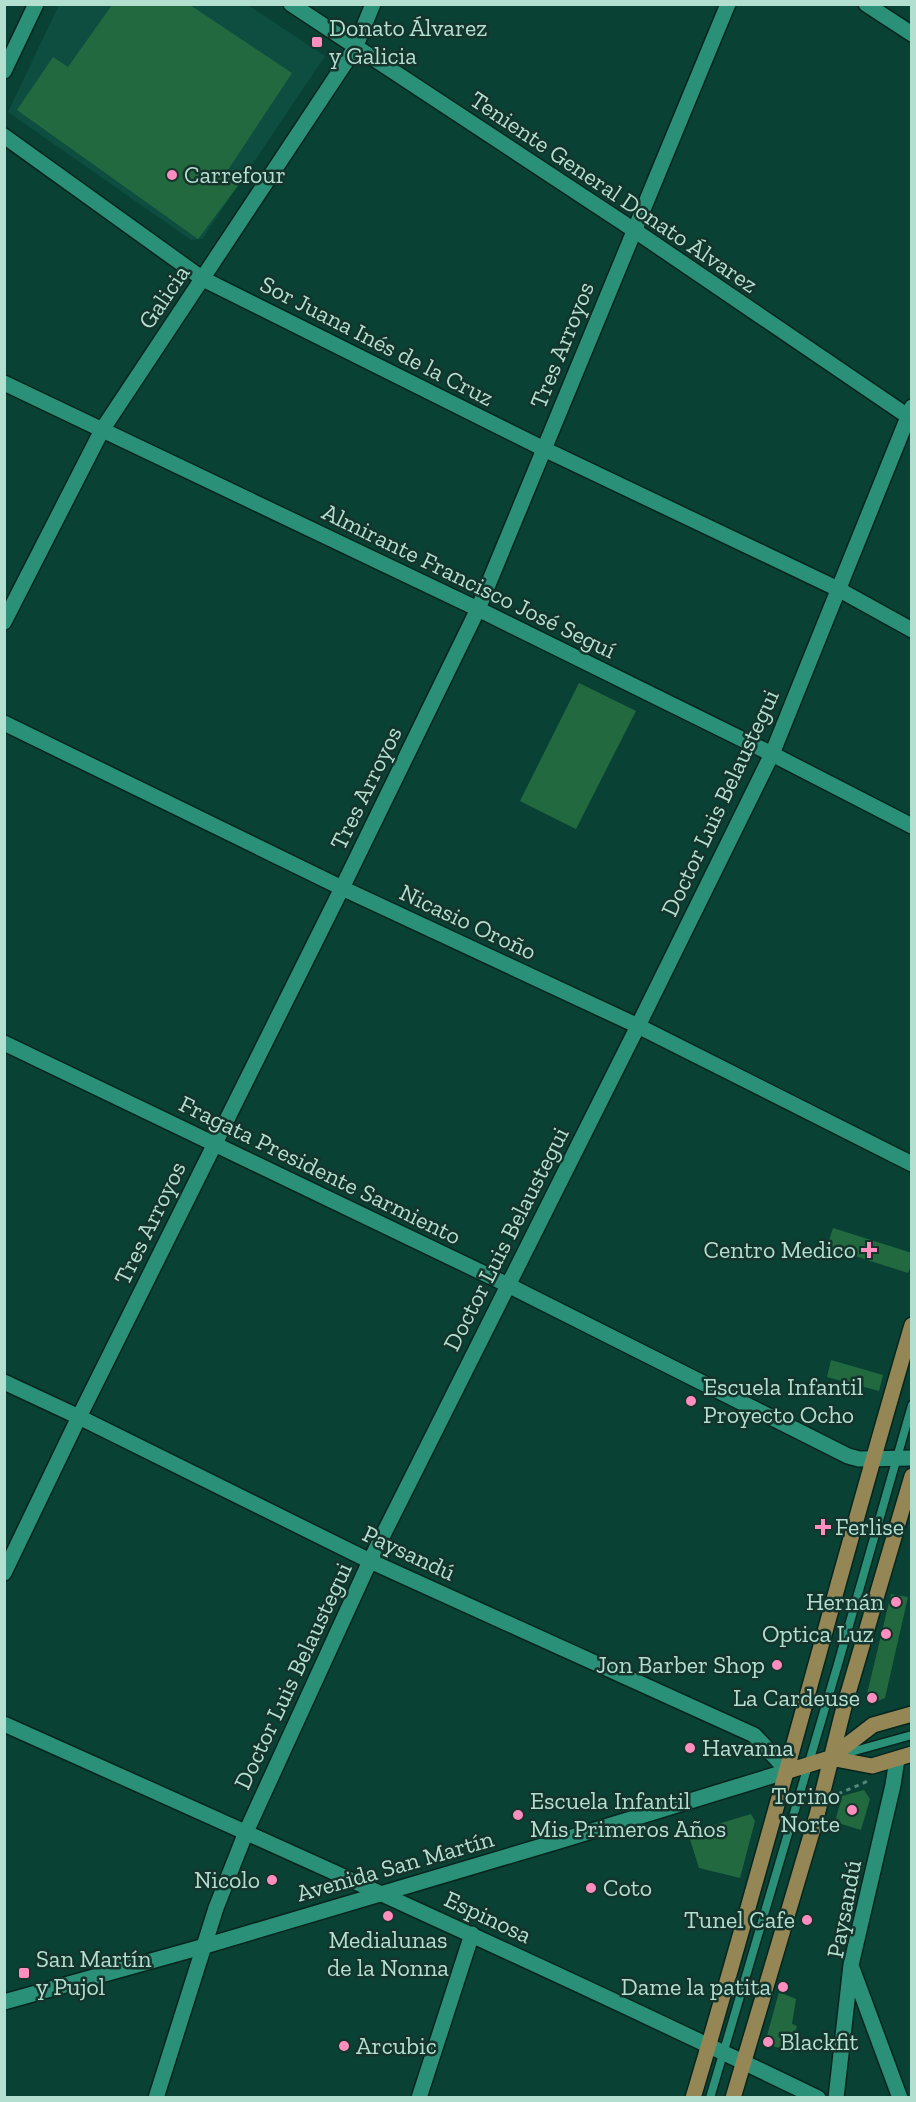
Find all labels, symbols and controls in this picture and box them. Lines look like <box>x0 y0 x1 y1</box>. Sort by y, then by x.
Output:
place label: Donato Álvarez y Galicia <box>329 13 487 70</box>
marker: Donato Álvarez y Galicia <box>310 35 324 49</box>
street label: Teniente General Donato Álvarez <box>465 84 764 299</box>
place label: Carrefour <box>184 160 286 189</box>
marker: Carrefour <box>165 168 179 182</box>
street label: Galicia <box>132 259 196 334</box>
street label: Sor Juana Inés de la Cruz <box>256 269 499 412</box>
street label: Tres Arroyos <box>523 277 600 412</box>
street label: Almirante Francisco José Seguí <box>318 497 621 665</box>
street label: Doctor Luis Belaustegui <box>654 685 785 921</box>
street label: Tres Arroyos <box>323 721 408 854</box>
street label: Nicasio Oroño <box>395 877 541 966</box>
street label: Fragata Presidente Sarmiento <box>175 1089 466 1251</box>
street label: Doctor Luis Belaustegui <box>437 1122 575 1355</box>
street label: Tres Arroyos <box>107 1156 192 1289</box>
place label: Centro Medico <box>704 1235 856 1264</box>
marker: Centro Medico <box>860 1241 878 1259</box>
place label: Escuela Infantil Proyecto Ocho <box>703 1372 863 1429</box>
marker: Escuela Infantil Proyecto Ocho <box>684 1394 698 1408</box>
place label: Ferlise <box>835 1512 904 1541</box>
street label: Paysandú <box>358 1518 461 1587</box>
marker: Ferlise <box>816 1520 830 1534</box>
street label: Doctor Luis Belaustegui <box>227 1558 358 1794</box>
place label: Hernán <box>806 1587 884 1616</box>
marker: Hernán <box>889 1595 903 1609</box>
place label: Optica Luz <box>762 1619 874 1648</box>
marker: Optica Luz <box>879 1627 893 1641</box>
place label: Jon Barber Shop <box>596 1650 765 1679</box>
marker: Jon Barber Shop <box>770 1658 784 1672</box>
place label: La Cardeuse <box>733 1683 860 1712</box>
marker: La Cardeuse <box>865 1691 879 1705</box>
place label: Havanna <box>702 1733 794 1762</box>
marker: Havanna <box>683 1741 697 1755</box>
place label: Torino Norte <box>771 1781 840 1838</box>
place label: Escuela Infantil Mis Primeros Años <box>530 1786 726 1843</box>
marker: Torino Norte <box>845 1803 859 1817</box>
marker: Escuela Infantil Mis Primeros Años <box>511 1808 525 1822</box>
street label: Avenida San Martín <box>293 1823 497 1908</box>
street label: Paysandú <box>820 1857 867 1960</box>
place label: Nicolo <box>194 1865 260 1894</box>
marker: Nicolo <box>265 1873 279 1887</box>
place label: Coto <box>603 1873 652 1902</box>
marker: Coto <box>584 1881 598 1895</box>
street label: Espinosa <box>440 1884 537 1949</box>
place label: Tunel Cafe <box>684 1905 795 1934</box>
marker: Medialunas de la Nonna <box>381 1909 395 1923</box>
marker: Tunel Cafe <box>800 1913 814 1927</box>
place label: Medialunas de la Nonna <box>327 1925 449 1982</box>
place label: San Martín y Pujol <box>36 1944 152 2001</box>
marker: San Martín y Pujol <box>17 1966 31 1980</box>
place label: Dame la patita <box>621 1972 771 2001</box>
marker: Dame la patita <box>776 1980 790 1994</box>
place label: Blackfit <box>780 2027 859 2056</box>
place label: Arcubic <box>356 2031 437 2060</box>
marker: Blackfit <box>761 2035 775 2049</box>
marker: Arcubic <box>337 2039 351 2053</box>

